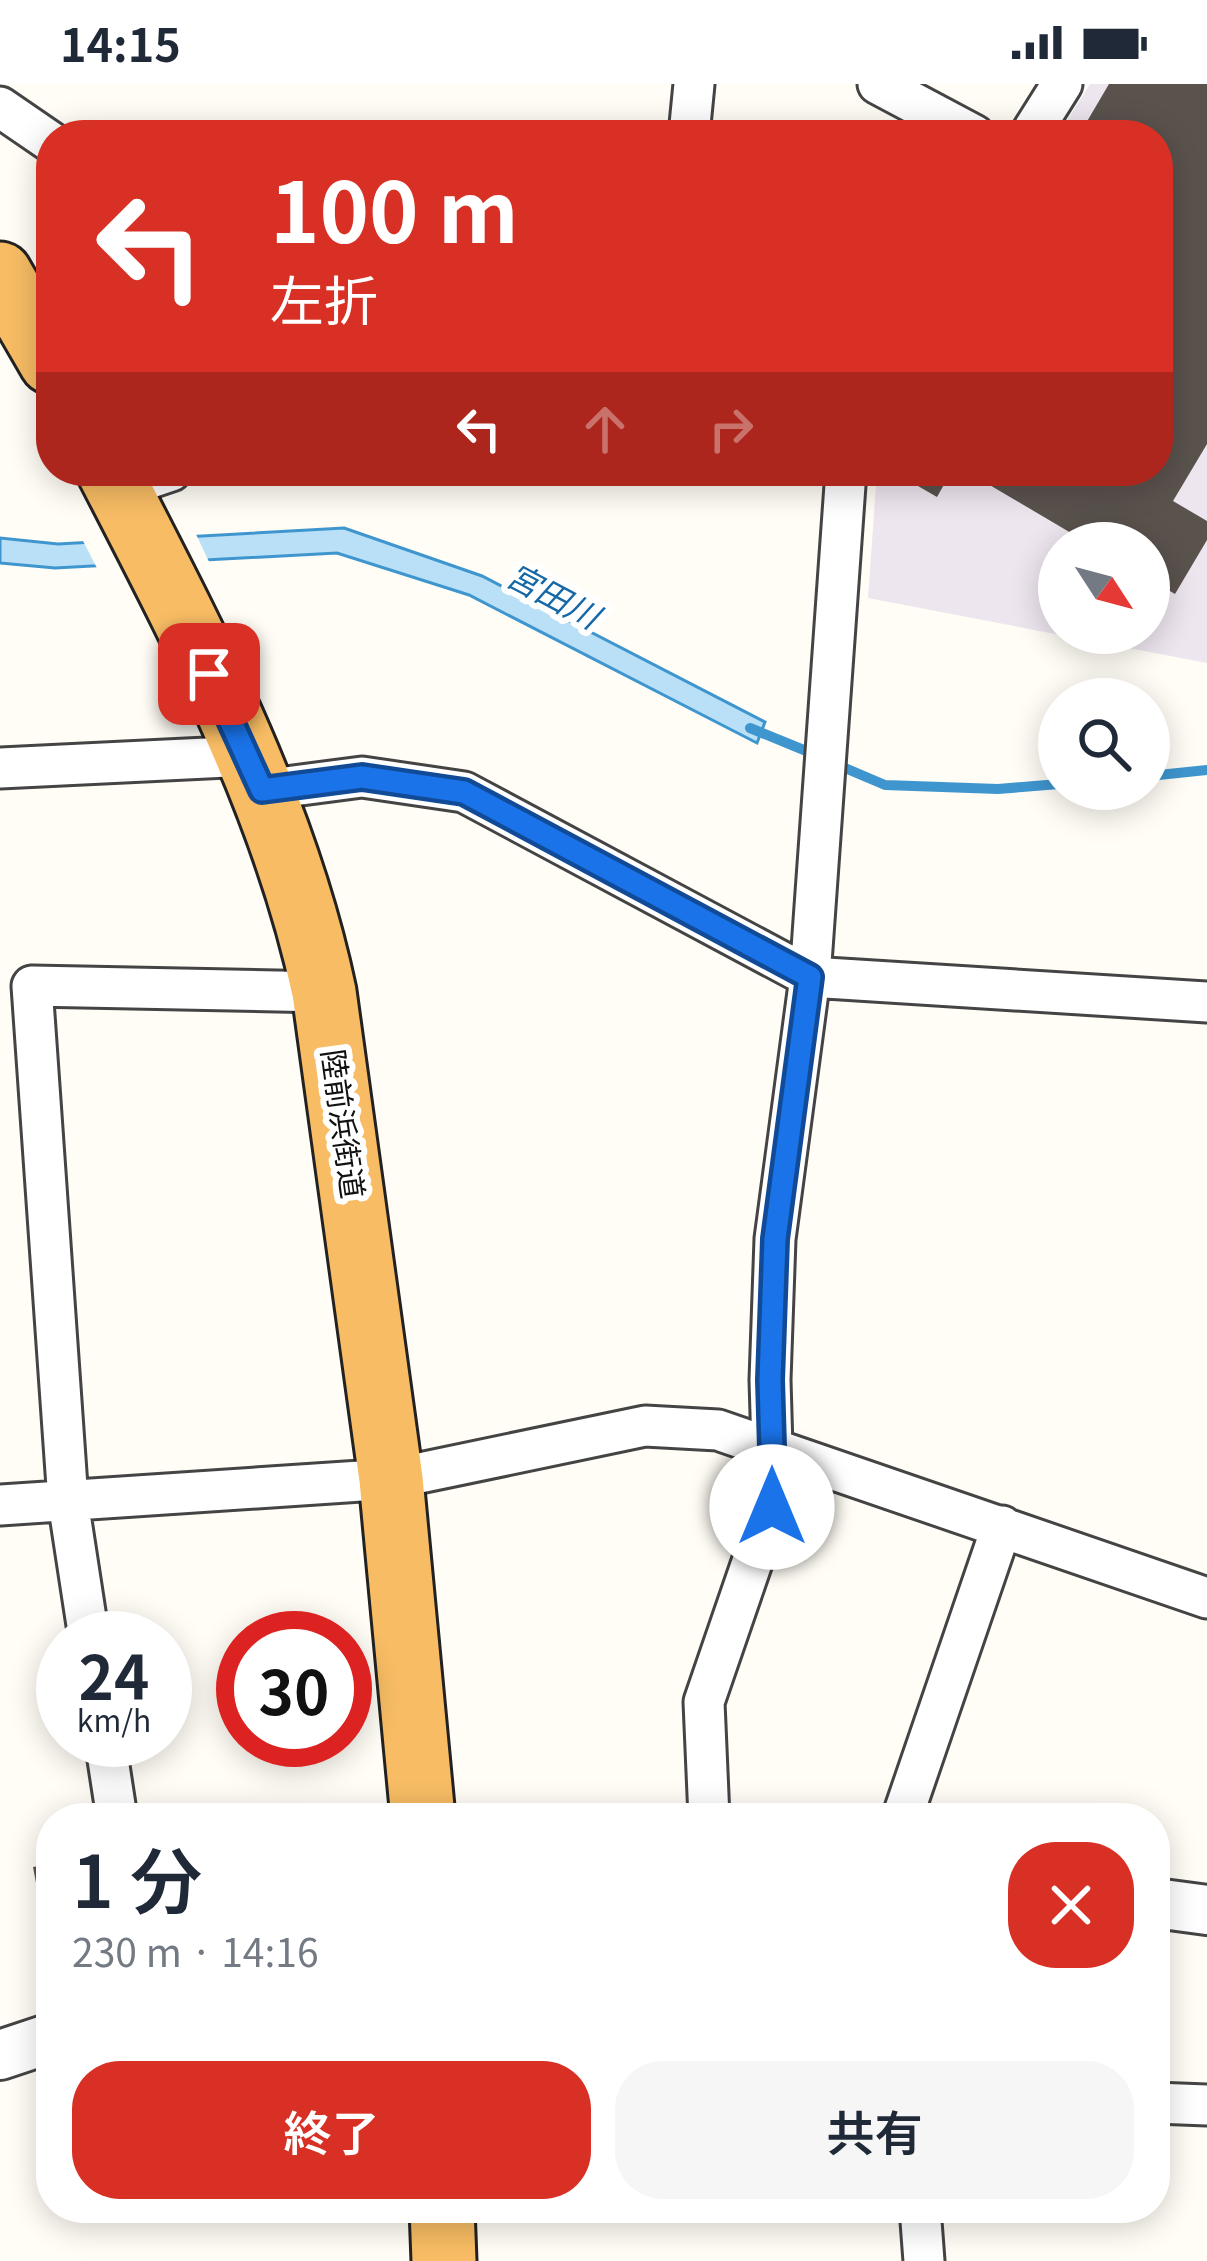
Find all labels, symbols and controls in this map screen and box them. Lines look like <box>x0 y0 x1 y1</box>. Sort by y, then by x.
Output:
text: 14:15 <box>60 10 181 75</box>
text: 100 m <box>270 146 519 267</box>
icon: left <box>72 168 228 324</box>
text: 左折 <box>270 258 378 337</box>
icon: left <box>446 396 512 462</box>
icon: ahead <box>572 396 638 462</box>
icon: right <box>698 396 764 462</box>
north arrow <box>1038 522 1170 654</box>
map controls <box>1038 522 1170 810</box>
water label: 宮田川 <box>499 550 612 640</box>
pin <box>158 623 260 725</box>
icon: arrive <box>176 641 242 707</box>
button: search <box>1038 678 1170 810</box>
street label: 陸前浜街道 <box>313 1046 377 1201</box>
position arrow <box>709 1444 835 1570</box>
speed limit sign: 30 <box>216 1611 372 1767</box>
text: 24 <box>79 1630 149 1717</box>
text: km/h <box>77 1697 151 1741</box>
text: 1 分 <box>72 1824 202 1929</box>
button: close <box>1008 1842 1134 1968</box>
text: 230 m · 14:16 <box>72 1922 319 1978</box>
button: 終了 <box>72 2061 591 2199</box>
button: 共有 <box>615 2061 1134 2199</box>

